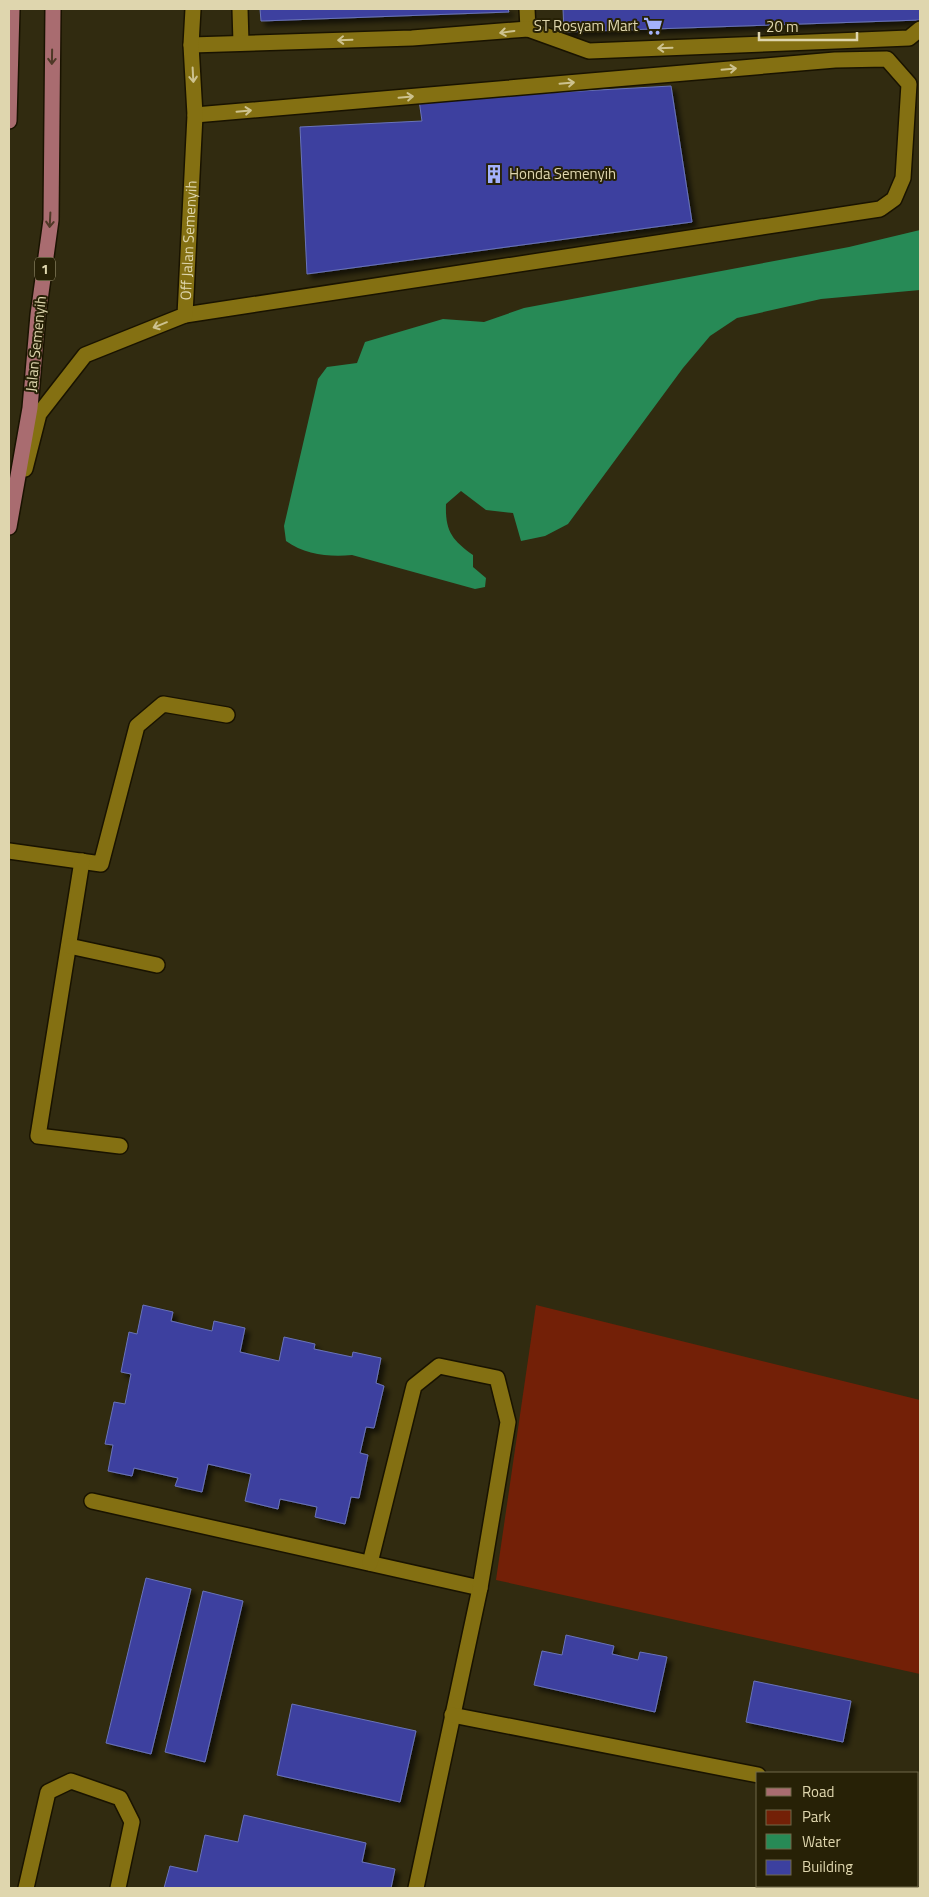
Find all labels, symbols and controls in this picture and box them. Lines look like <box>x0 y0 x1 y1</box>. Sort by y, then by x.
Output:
scale bar <box>759 10 856 42</box>
place label: ST Rosyam Mart <box>534 14 639 37</box>
supermarket icon: ST Rosyam Mart <box>642 15 664 37</box>
text: 20 m <box>766 15 799 38</box>
one-way arrow <box>499 27 515 37</box>
one-way arrow <box>337 36 353 45</box>
one-way arrow <box>657 43 674 53</box>
one-way arrow <box>47 49 56 65</box>
one-way arrow <box>721 64 737 74</box>
one-way arrow <box>188 67 197 83</box>
one-way arrow <box>559 78 575 88</box>
one-way arrow <box>397 92 413 102</box>
one-way arrow <box>235 107 251 116</box>
place label: Honda Semenyih <box>509 162 616 185</box>
building icon: Honda Semenyih <box>483 163 505 185</box>
street label: Off Jalan Semenyih <box>174 180 203 301</box>
one-way arrow <box>46 212 55 228</box>
road number: 1 <box>35 258 55 280</box>
street label: Jalan Semenyih <box>19 295 52 393</box>
one-way arrow <box>153 321 168 330</box>
legend <box>756 1772 919 1887</box>
text: Road <box>802 1780 834 1803</box>
text: Park <box>802 1805 831 1828</box>
text: Water <box>802 1830 841 1853</box>
text: Building <box>802 1855 853 1878</box>

